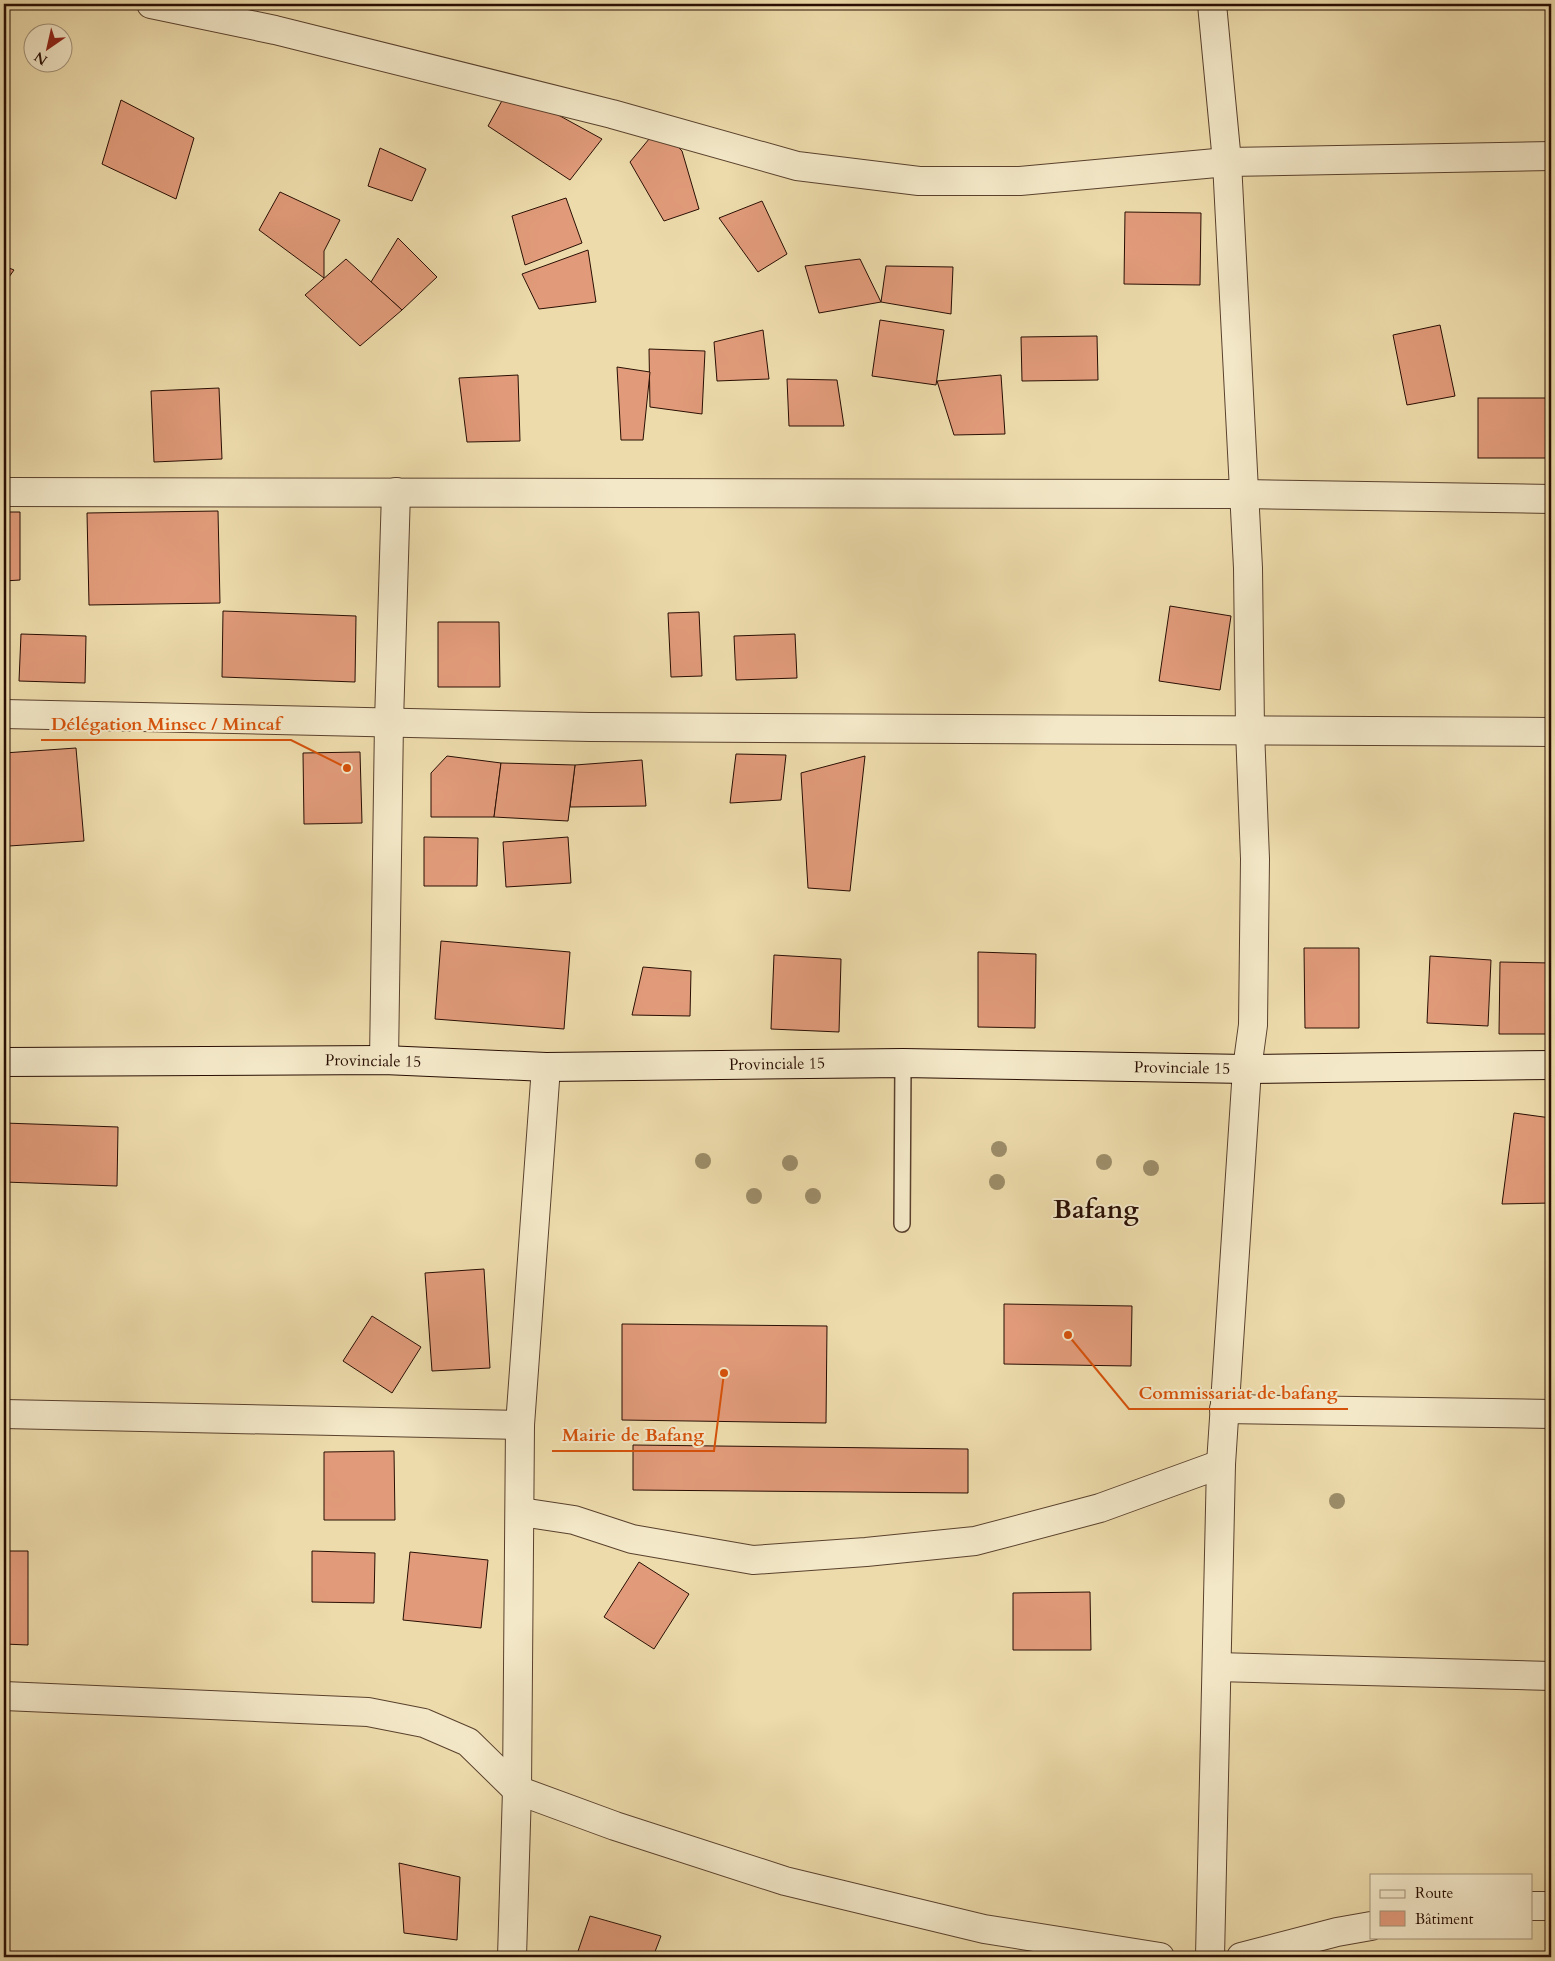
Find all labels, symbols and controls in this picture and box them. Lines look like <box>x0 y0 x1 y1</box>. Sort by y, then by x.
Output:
north arrow <box>22 22 72 72</box>
text: N <box>31 47 51 70</box>
callout: Délégation Minsec / Mincaf <box>41 707 291 740</box>
text: Délégation Minsec / Mincaf <box>51 712 284 737</box>
street label: Provinciale 15 <box>325 1049 421 1073</box>
street label: Provinciale 15 <box>729 1052 825 1076</box>
street label: Provinciale 15 <box>1134 1056 1230 1080</box>
district label: Bafang <box>1053 1192 1139 1227</box>
callout: Commissariat de bafang <box>1129 1376 1348 1409</box>
text: Commissariat de bafang <box>1138 1381 1338 1406</box>
callout: Mairie de Bafang <box>552 1418 714 1451</box>
text: Mairie de Bafang <box>562 1423 704 1448</box>
legend <box>1370 1874 1532 1938</box>
text: Route <box>1415 1883 1453 1903</box>
text: Bâtiment <box>1415 1909 1474 1929</box>

